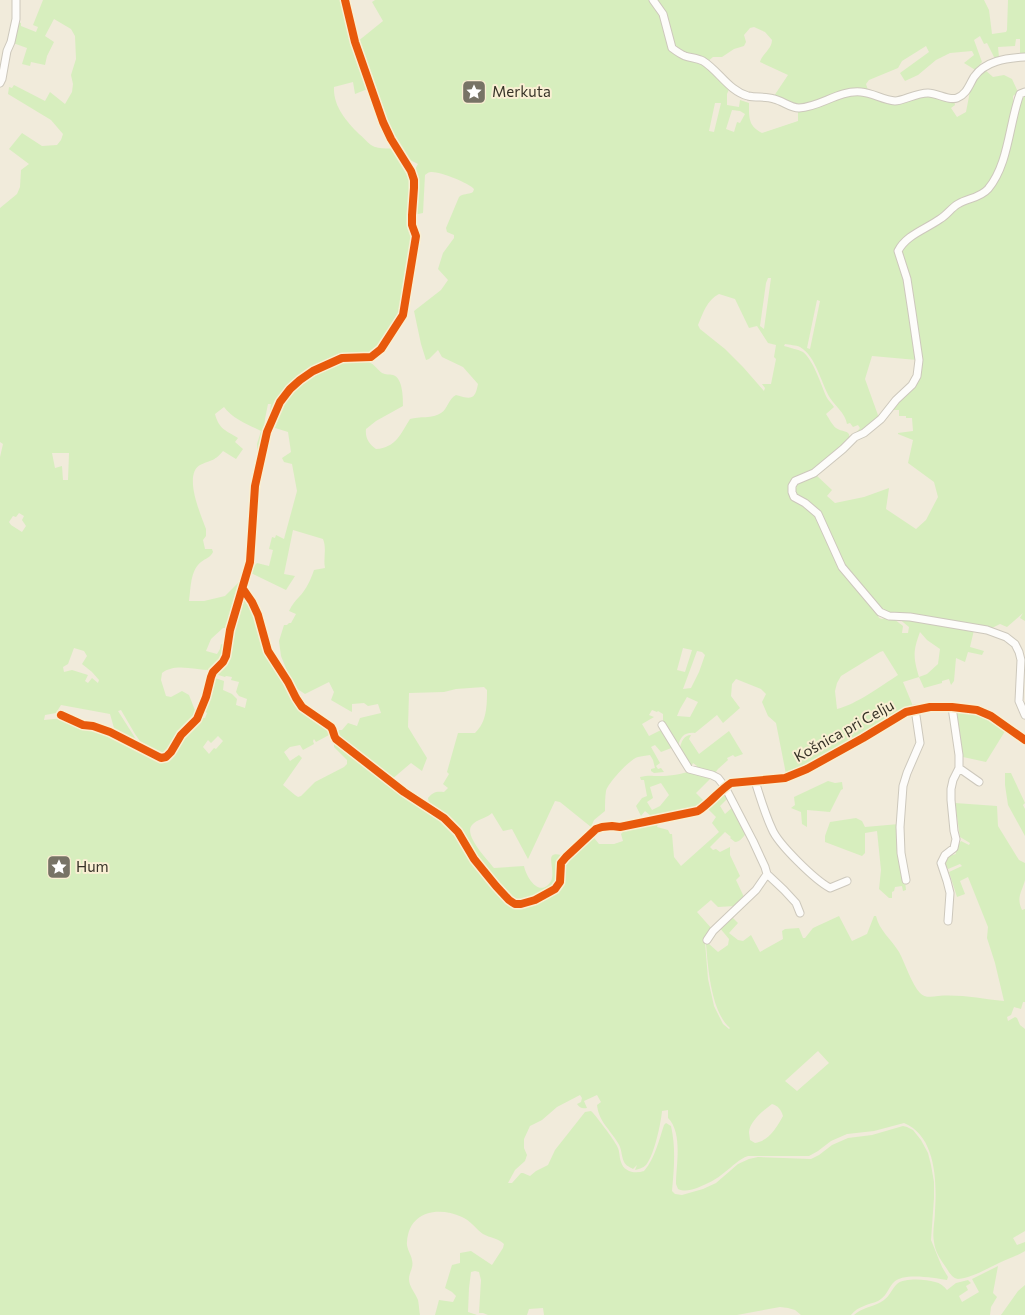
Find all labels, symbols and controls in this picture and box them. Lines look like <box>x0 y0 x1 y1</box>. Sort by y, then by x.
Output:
place icon: Merkuta <box>461 79 487 105</box>
place label: Merkuta <box>492 82 551 100</box>
street label: Košnica pri Celju <box>790 695 897 765</box>
place icon: Hum <box>46 854 72 880</box>
place label: Hum <box>76 857 109 875</box>

